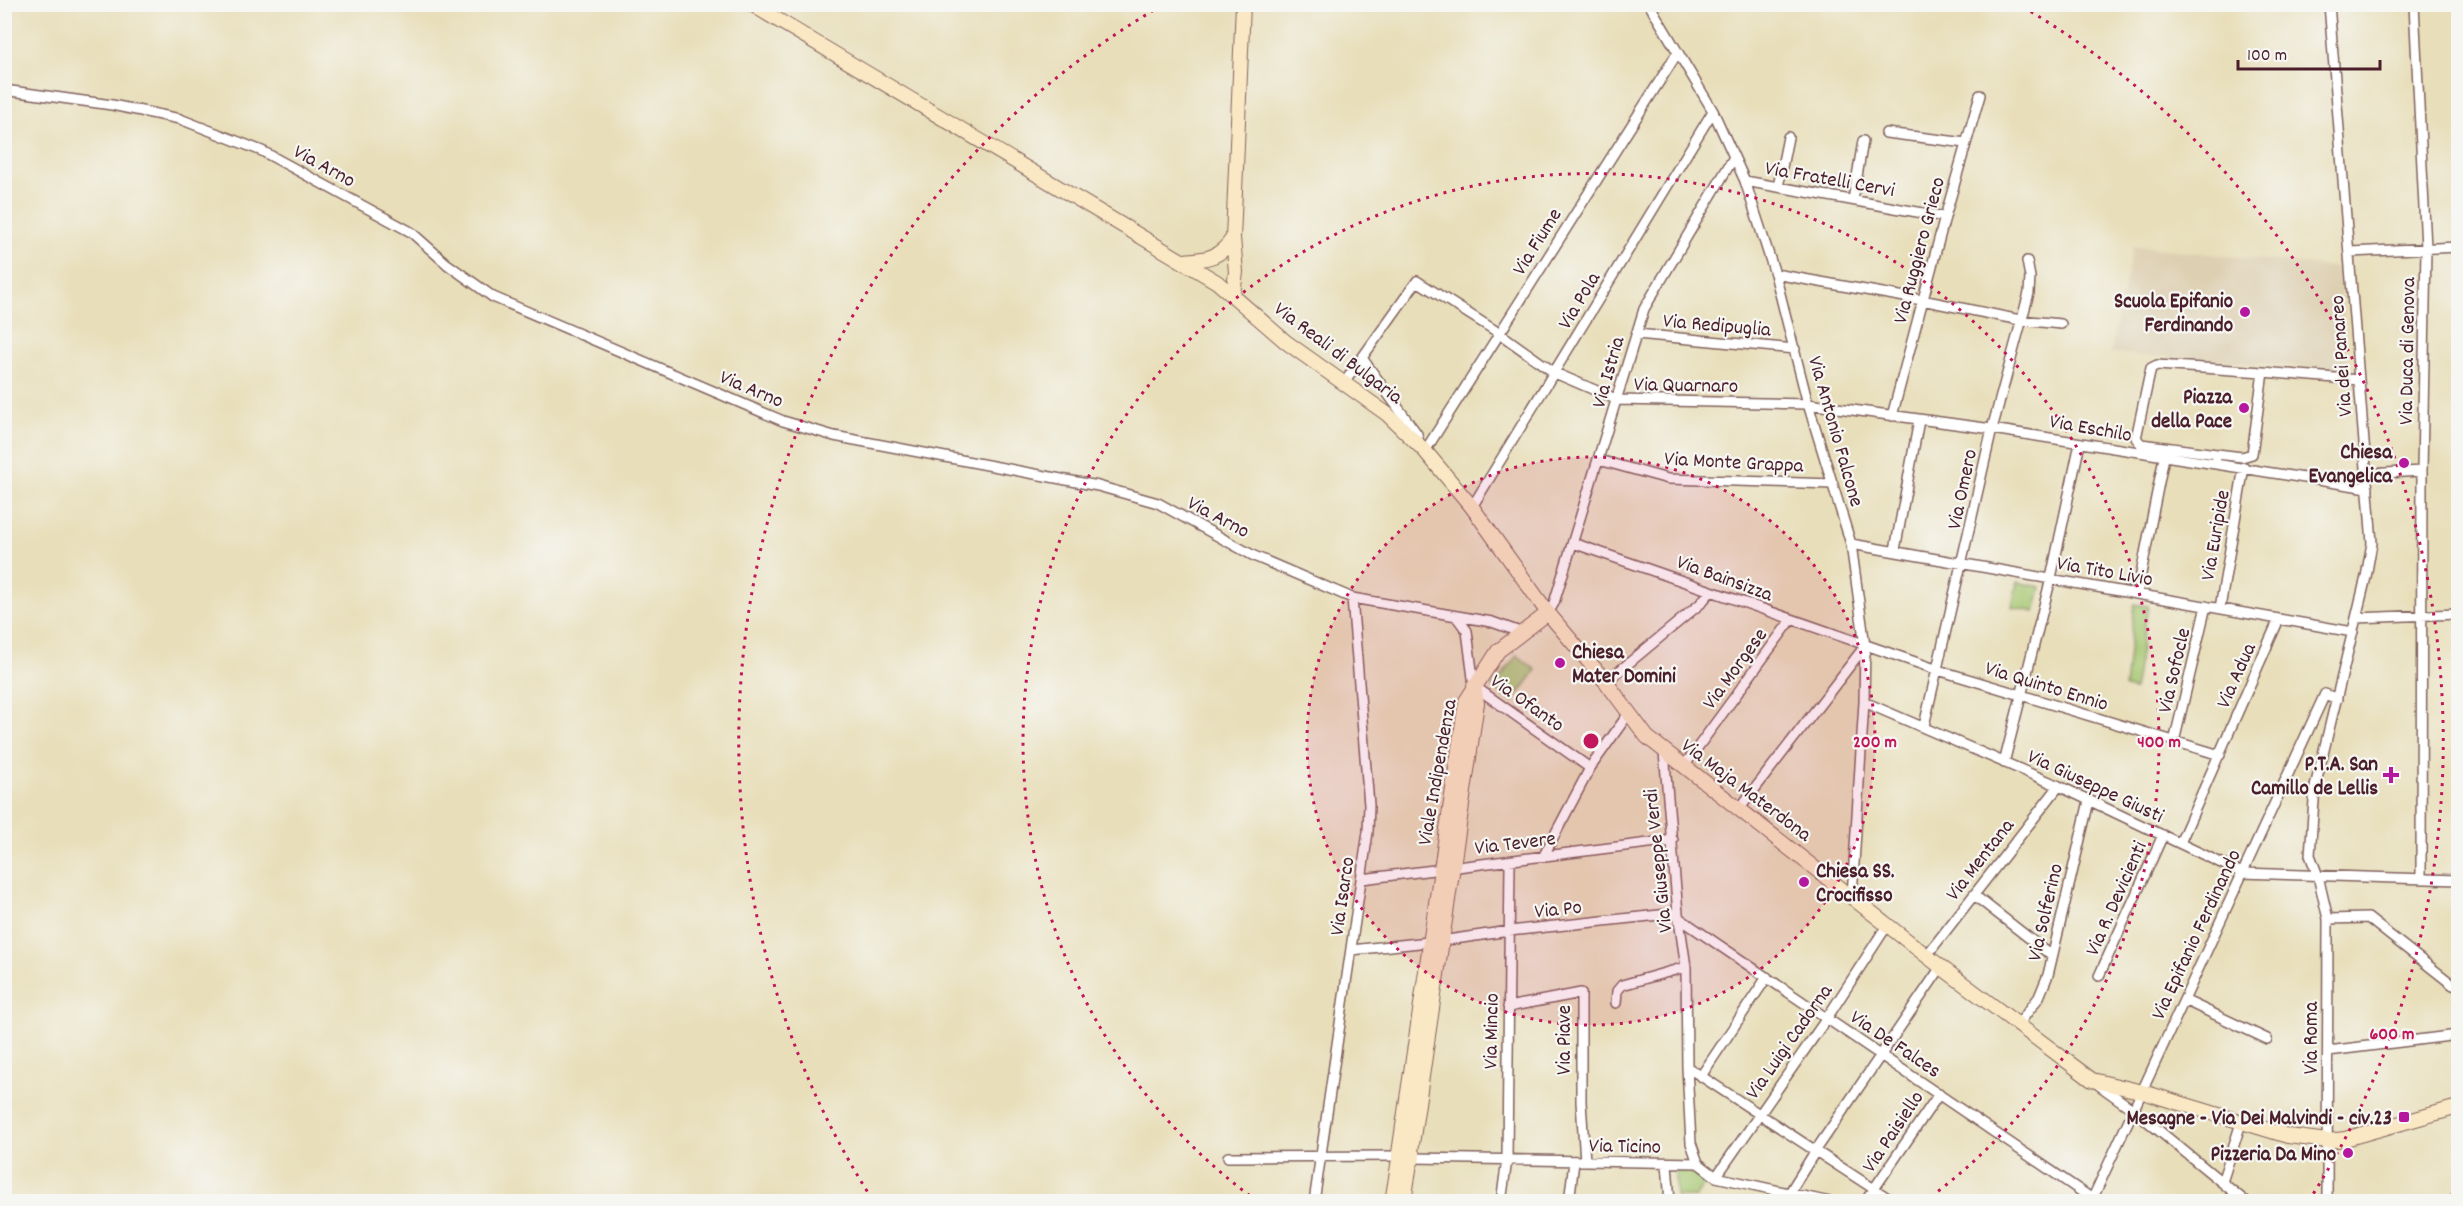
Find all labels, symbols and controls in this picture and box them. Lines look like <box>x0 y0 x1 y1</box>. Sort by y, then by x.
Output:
scale bar <box>2238 33 2380 71</box>
text: 100 m <box>2247 44 2287 69</box>
street label: Via Arno <box>287 138 360 197</box>
street label: Via Fratelli Cervi <box>1762 155 1897 207</box>
street label: Via Ruggiero Grieco <box>1887 174 1955 327</box>
street label: Via Fiume <box>1506 203 1571 282</box>
street label: Via Pola <box>1552 266 1610 336</box>
street label: Via Duca di Genova <box>2393 276 2425 425</box>
place label: Scuola Epifanio Ferdinando <box>2114 288 2233 342</box>
street label: Via dei Panareo <box>2324 294 2362 418</box>
street label: Via Reali di Bulgaria <box>1266 296 1409 414</box>
marker: Scuola Epifanio Ferdinando <box>2238 305 2252 319</box>
street label: Via Redipuglia <box>1661 307 1773 347</box>
street label: Via Istria <box>1585 332 1635 412</box>
street label: Via Antonio Falcone <box>1798 353 1870 511</box>
street label: Via Arno <box>714 364 787 418</box>
street label: Via Quarnaro <box>1634 371 1738 403</box>
place label: Piazza della Pace <box>2151 384 2233 438</box>
marker: Piazza della Pace <box>2237 401 2251 415</box>
street label: Via Eschilo <box>2047 408 2134 452</box>
place label: Chiesa Evangelica <box>2309 439 2393 493</box>
street label: Via Monte Grappa <box>1664 445 1805 483</box>
street label: Via Omero <box>1941 447 1987 533</box>
marker: Chiesa Evangelica <box>2397 456 2411 470</box>
street label: Via Euripide <box>2194 488 2240 583</box>
street label: Via Arno <box>1181 490 1254 548</box>
street label: Via Bainsizza <box>1672 549 1777 611</box>
street label: Via Tito Livio <box>2054 550 2155 596</box>
street label: Via Morgese <box>1696 623 1776 717</box>
street label: Via Sofocle <box>2152 625 2200 716</box>
street label: Via Adua <box>2210 638 2266 714</box>
place label: Chiesa Mater Domini <box>1572 639 1676 693</box>
street label: Via Quinto Ennio <box>1981 655 2111 721</box>
marker: Chiesa Mater Domini <box>1553 656 1567 670</box>
street label: Via Ofanto <box>1483 668 1570 741</box>
street label: Viale Indipendenza <box>1411 696 1467 848</box>
centre of rings <box>1581 731 1601 751</box>
text: 200 m <box>1853 731 1897 756</box>
text: 400 m <box>2137 731 2181 756</box>
street label: Via Maja Materdona <box>1674 732 1818 851</box>
street label: Via Giuseppe Giusti <box>2022 743 2168 833</box>
place label: P.T.A. San Camillo de Lellis <box>2251 751 2378 805</box>
marker: P.T.A. San Camillo de Lellis <box>2382 766 2400 784</box>
street label: Via Giuseppe Verdi <box>1638 787 1682 934</box>
street label: Via Mentana <box>1940 812 2024 908</box>
street label: Via Tevere <box>1473 825 1558 865</box>
street label: Via R. Devicienti <box>2079 837 2156 961</box>
street label: Via Epifanio Ferdinando <box>2145 845 2250 1026</box>
street label: Via Isarco <box>1324 855 1364 938</box>
place label: Chiesa SS. Crocifisso <box>1816 858 1895 912</box>
street label: Via Solferino <box>2021 861 2073 965</box>
marker: Chiesa SS. Crocifisso <box>1797 875 1811 889</box>
street label: Via Po <box>1533 894 1583 928</box>
street label: Via Luigi Cadorna <box>1740 978 1842 1106</box>
street label: Via Mincio <box>1477 993 1509 1069</box>
street label: Via Roma <box>2298 1001 2328 1074</box>
street label: Via De Falces <box>1843 1004 1946 1087</box>
street label: Via Piave <box>1551 1005 1581 1075</box>
text: 600 m <box>2370 1023 2414 1048</box>
street label: Via Paisiello <box>1856 1086 1933 1180</box>
place label: Mesagne - Via Dei Malvindi - civ.23 <box>2127 1105 2392 1135</box>
marker: Mesagne - Via Dei Malvindi - civ.23 <box>2397 1110 2411 1124</box>
street label: Via Ticino <box>1589 1132 1661 1164</box>
place label: Pizzeria Da Mino <box>2210 1141 2336 1171</box>
marker: Pizzeria Da Mino <box>2341 1146 2355 1160</box>

